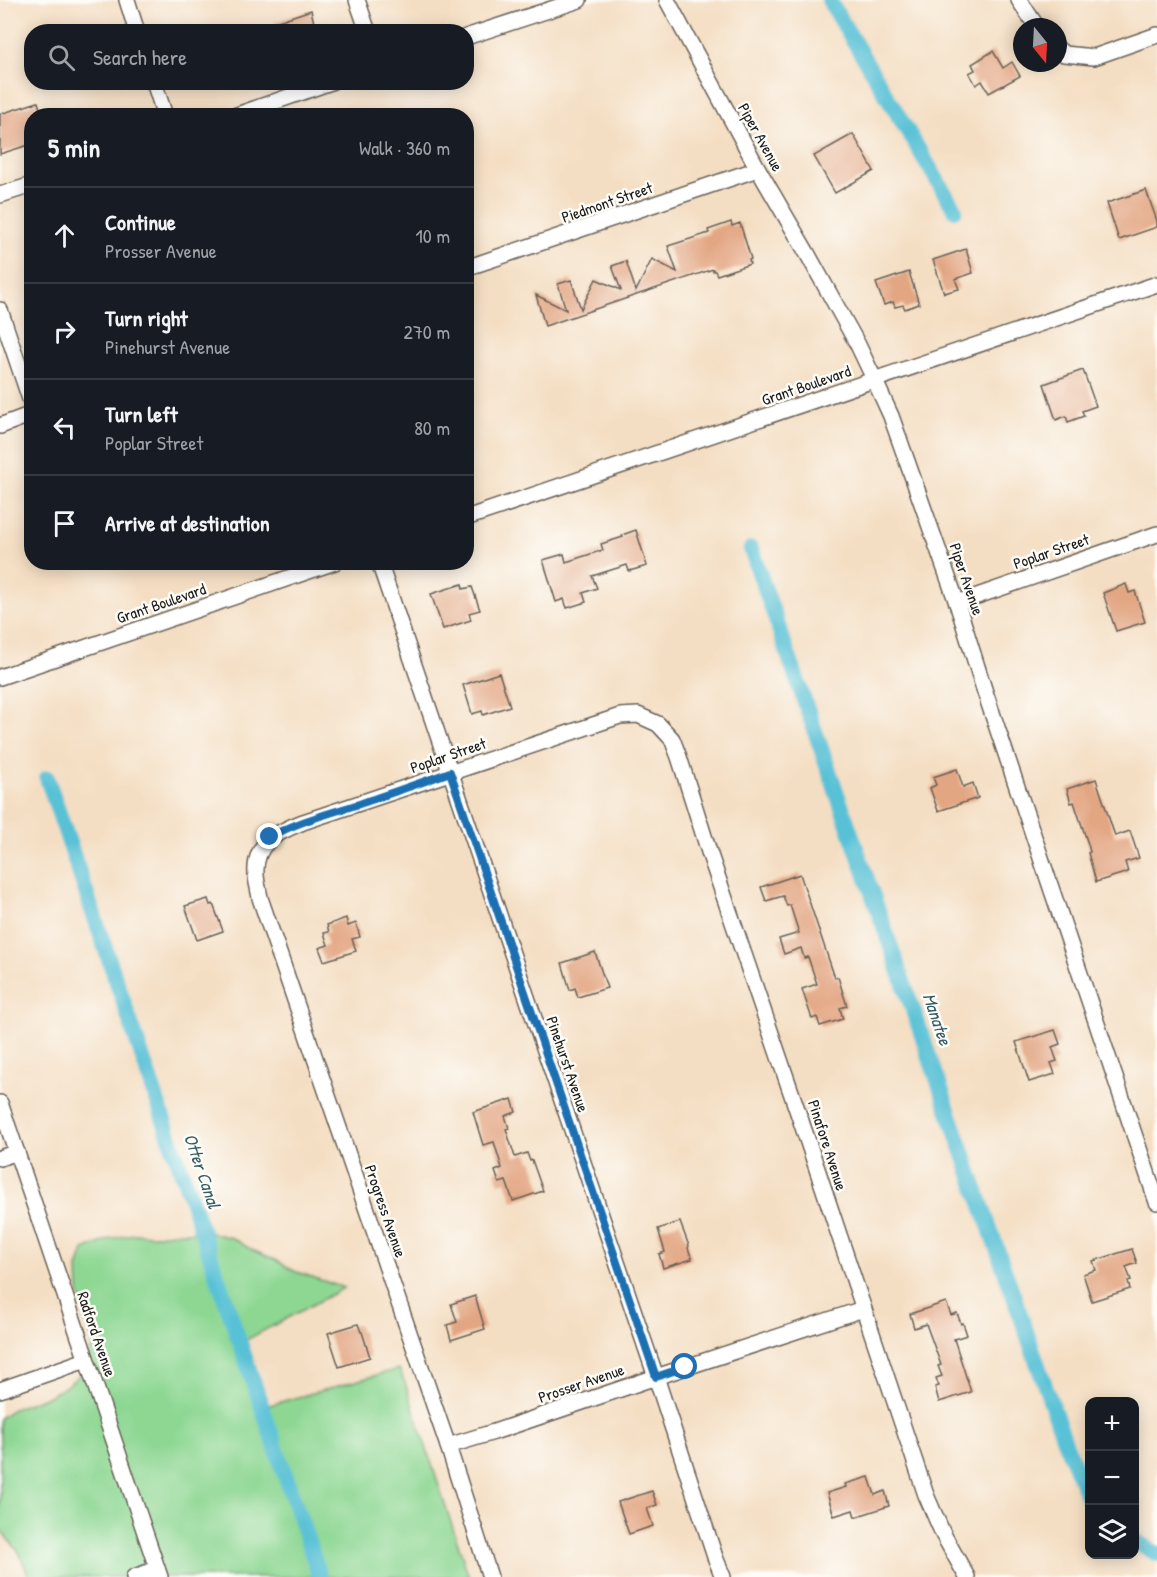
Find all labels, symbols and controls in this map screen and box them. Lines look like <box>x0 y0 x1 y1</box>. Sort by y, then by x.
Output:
north arrow <box>1013 18 1067 72</box>
search box <box>24 24 474 90</box>
icon: search <box>45 41 78 74</box>
text: Search here <box>93 42 187 72</box>
street label: Piper Avenue <box>733 99 789 176</box>
text: 5 min <box>48 130 100 165</box>
text: Walk · 360 m <box>359 134 450 161</box>
street label: Piedmont Street <box>559 176 656 228</box>
text: Continue <box>105 207 176 237</box>
icon: ahead <box>48 219 81 252</box>
text: 10 m <box>416 222 450 249</box>
text: Prosser Avenue <box>105 237 217 264</box>
text: Turn right <box>105 303 188 333</box>
icon: right <box>48 315 81 348</box>
text: 270 m <box>404 318 450 345</box>
text: Pinehurst Avenue <box>105 333 230 360</box>
street label: Grant Boulevard <box>758 359 854 411</box>
text: Turn left <box>105 399 178 429</box>
icon: left <box>48 411 81 444</box>
text: 80 m <box>414 414 450 441</box>
text: Poplar Street <box>105 429 203 456</box>
icon: arrive <box>48 507 81 540</box>
text: Arrive at destination <box>105 508 270 538</box>
street label: Poplar Street <box>1010 528 1092 574</box>
street label: Piper Avenue <box>944 540 990 619</box>
street label: Grant Boulevard <box>113 577 209 629</box>
street label: Poplar Street <box>407 732 489 778</box>
route end <box>256 823 282 849</box>
water label: Manatee <box>917 989 958 1049</box>
street label: Pinehurst Avenue <box>541 1013 595 1115</box>
street label: Pinafore Avenue <box>803 1097 853 1194</box>
water label: Otter Canal <box>178 1130 227 1213</box>
street label: Progress Avenue <box>360 1162 412 1261</box>
street label: Radford Avenue <box>72 1289 122 1380</box>
route start <box>671 1353 697 1379</box>
street label: Prosser Avenue <box>535 1358 627 1408</box>
map controls <box>1085 1397 1139 1559</box>
button: + <box>1085 1397 1139 1451</box>
button: − <box>1085 1451 1139 1505</box>
button: layers <box>1085 1505 1139 1559</box>

